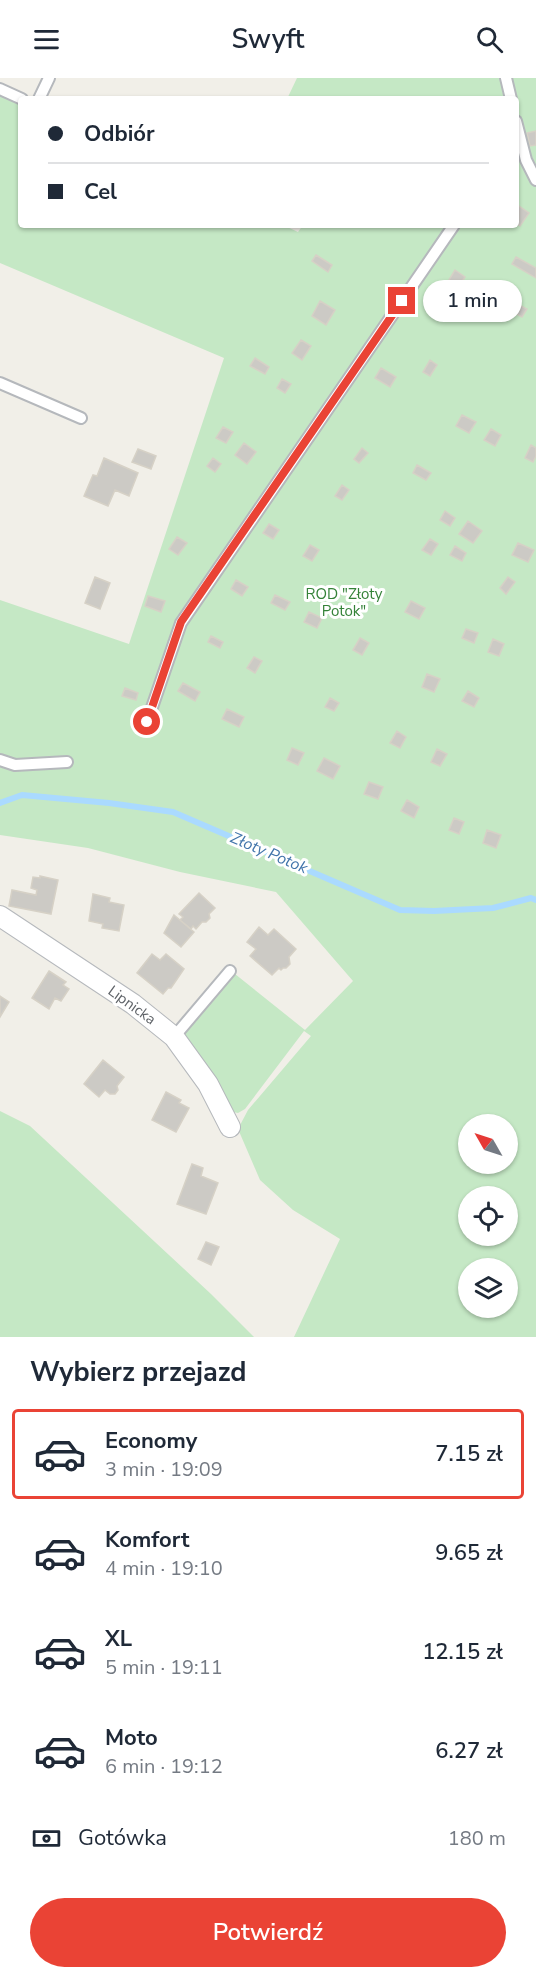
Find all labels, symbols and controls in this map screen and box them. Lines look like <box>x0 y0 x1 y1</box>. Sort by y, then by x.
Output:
text: Swyft <box>232 21 304 58</box>
icon: menu <box>30 23 63 56</box>
icon: search <box>473 23 506 56</box>
text: Odbiór <box>84 119 155 149</box>
text: Cel <box>84 177 117 207</box>
callout: 1 min <box>423 280 522 322</box>
route end <box>388 287 415 314</box>
text: 1 min <box>447 287 498 314</box>
park label: ROD "Złoty Potok" <box>306 584 383 621</box>
route start <box>133 708 160 735</box>
water label: Złoty Potok <box>227 827 312 880</box>
street label: Lipnicka <box>104 981 160 1029</box>
north arrow <box>458 1114 518 1174</box>
map controls <box>458 1114 518 1318</box>
button: locate <box>458 1186 518 1246</box>
button: layers <box>458 1258 518 1318</box>
text: Wybierz przejazd <box>30 1354 247 1391</box>
text: Economy <box>105 1426 197 1456</box>
icon: car <box>33 1427 87 1481</box>
text: 7.15 zł <box>435 1439 503 1469</box>
text: 3 min · 19:09 <box>105 1456 223 1483</box>
text: Komfort <box>105 1525 189 1555</box>
icon: car <box>33 1526 87 1580</box>
text: 9.65 zł <box>435 1538 503 1568</box>
text: 4 min · 19:10 <box>105 1555 223 1582</box>
text: XL <box>105 1624 132 1654</box>
icon: car <box>33 1625 87 1679</box>
text: 12.15 zł <box>422 1637 503 1667</box>
text: 5 min · 19:11 <box>105 1654 223 1681</box>
text: Moto <box>105 1723 158 1753</box>
icon: car <box>33 1724 87 1778</box>
text: 6.27 zł <box>435 1736 503 1766</box>
text: 6 min · 19:12 <box>105 1753 223 1780</box>
icon: cash <box>30 1822 63 1855</box>
text: Gotówka <box>78 1823 167 1853</box>
text: 180 m <box>448 1825 506 1852</box>
button: Potwierdź <box>30 1898 506 1967</box>

